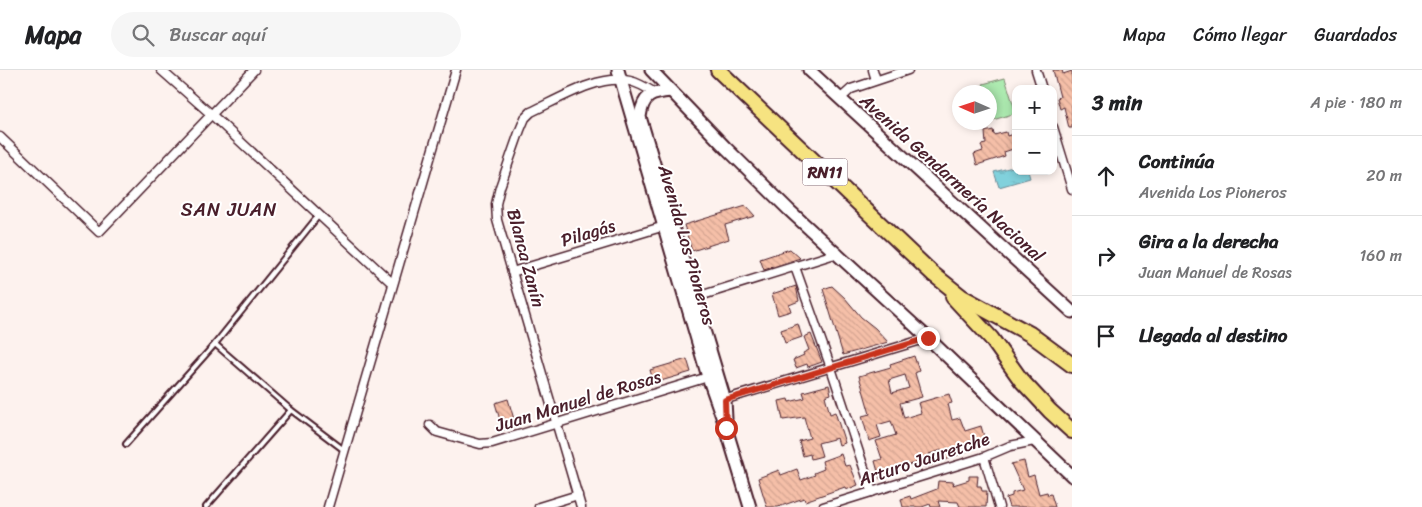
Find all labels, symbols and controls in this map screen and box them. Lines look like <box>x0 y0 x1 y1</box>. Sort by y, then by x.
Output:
search box <box>111 12 461 57</box>
text: Mapa <box>25 14 81 56</box>
text: Buscar aquí <box>169 18 266 51</box>
text: Mapa <box>1123 19 1165 51</box>
text: Cómo llegar <box>1193 19 1286 51</box>
text: Guardados <box>1314 19 1397 51</box>
icon: search <box>129 21 157 49</box>
text: 3 min <box>1092 84 1142 122</box>
street label: Avenida Gendarmería Nacional <box>851 85 1053 271</box>
north arrow <box>952 85 997 130</box>
map controls <box>1012 85 1057 175</box>
button: + <box>1012 85 1057 130</box>
text: A pie · 180 m <box>1311 88 1402 117</box>
button: − <box>1012 130 1057 175</box>
text: Continúa <box>1139 145 1214 178</box>
road number: RN11 <box>802 158 848 185</box>
street label: Avenida Los Pioneros <box>648 160 725 330</box>
text: 20 m <box>1366 161 1402 190</box>
icon: ahead <box>1092 162 1120 190</box>
text: Avenida Los Pioneros <box>1139 178 1287 207</box>
district label: SAN JUAN <box>181 193 277 226</box>
street label: Blanca Zanín <box>497 205 555 311</box>
street label: Pilagás <box>557 209 620 256</box>
text: Gira a la derecha <box>1139 225 1278 258</box>
text: 160 m <box>1359 241 1402 270</box>
icon: right <box>1092 242 1120 270</box>
text: Juan Manuel de Rosas <box>1139 258 1292 287</box>
text: Llegada al destino <box>1139 319 1288 352</box>
icon: arrive <box>1092 322 1120 350</box>
route end <box>917 327 940 350</box>
street label: Juan Manuel de Rosas <box>490 360 665 442</box>
route start <box>715 417 738 440</box>
street label: Arturo Jauretche <box>853 423 994 496</box>

